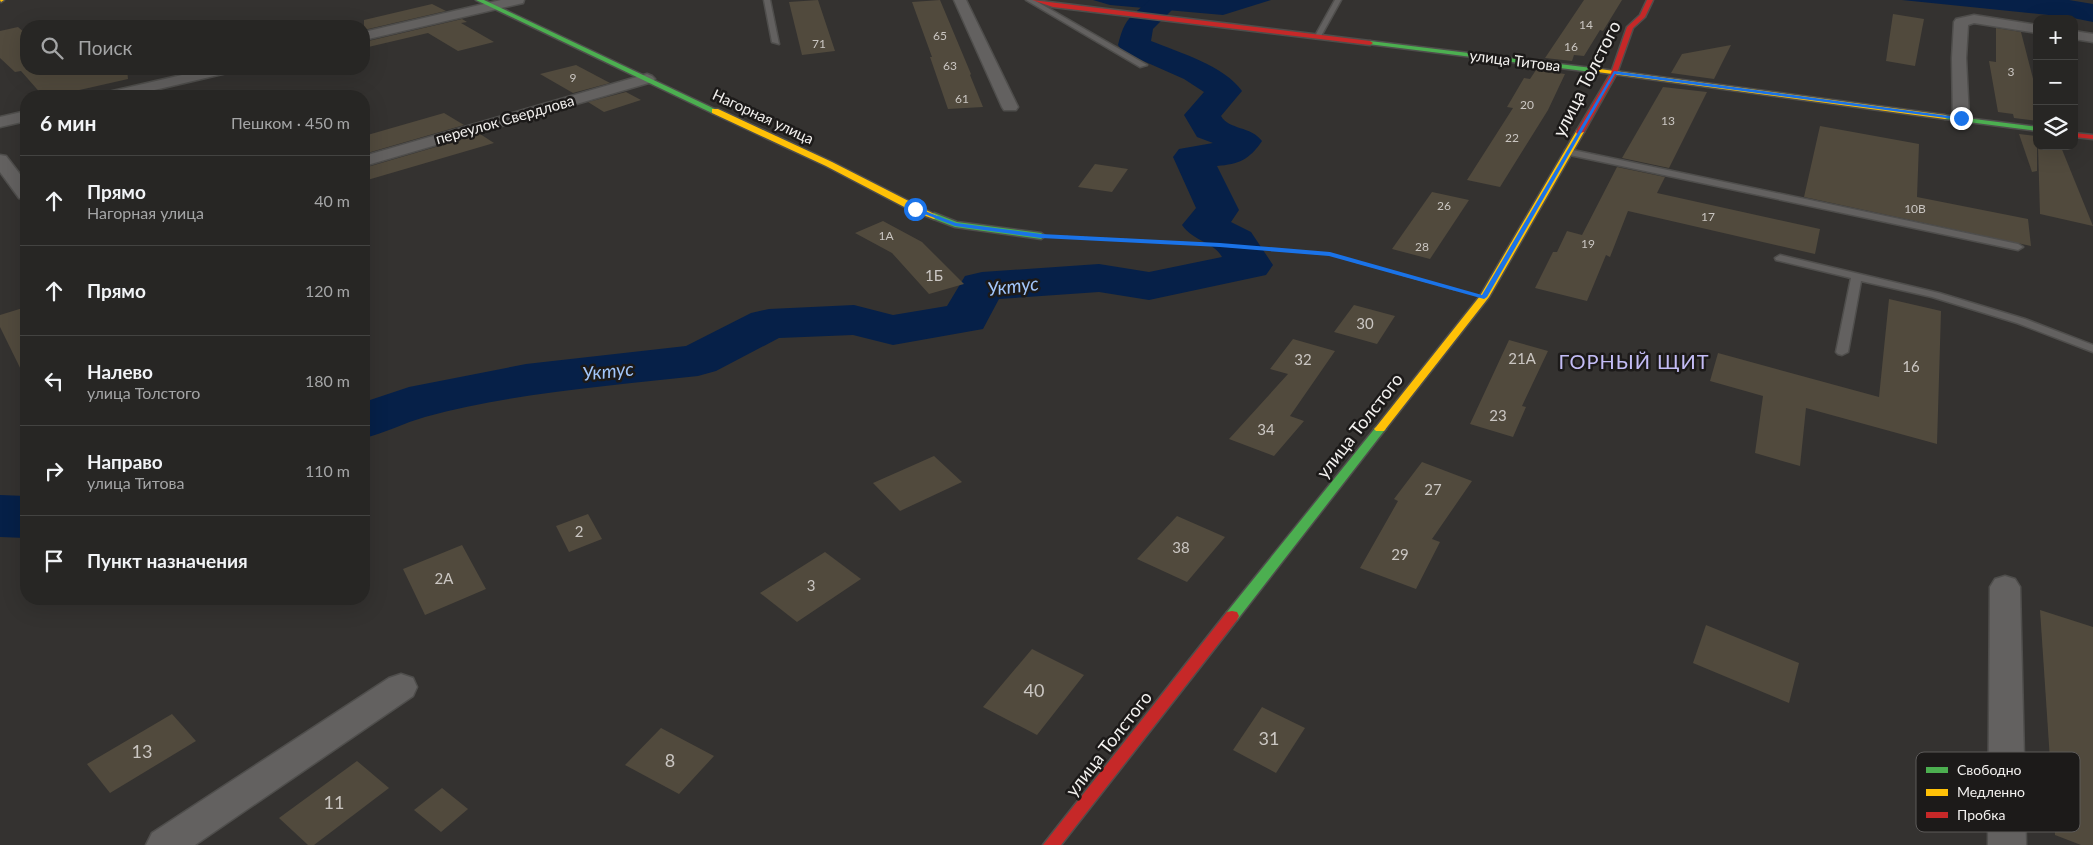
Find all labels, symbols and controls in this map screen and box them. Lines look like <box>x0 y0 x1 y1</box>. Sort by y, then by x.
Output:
map controls <box>2033 15 2078 150</box>
button: + <box>2033 15 2078 60</box>
street label: улица Толстого <box>1547 17 1625 140</box>
house number: 14 <box>1579 17 1593 32</box>
search box <box>20 20 370 75</box>
house number: 65 <box>933 28 947 43</box>
icon: search <box>38 34 66 62</box>
text: Поиск <box>78 36 132 59</box>
house number: 71 <box>812 36 826 51</box>
house number: 16 <box>1564 39 1578 54</box>
street label: улица Титова <box>1469 46 1562 75</box>
house number: 63 <box>943 58 957 73</box>
button: − <box>2033 60 2078 105</box>
house number: 3 <box>2008 64 2015 79</box>
house number: 9 <box>570 70 577 85</box>
street label: Нагорная улица <box>710 85 817 147</box>
street label: переулок Свердлова <box>433 91 576 147</box>
house number: 61 <box>955 91 969 106</box>
house number: 20 <box>1520 97 1534 112</box>
button: layers <box>2033 105 2078 150</box>
route end <box>1950 107 1973 130</box>
text: 6 мин <box>40 110 97 135</box>
text: Пешком · 450 m <box>231 113 350 132</box>
house number: 13 <box>1661 113 1675 128</box>
house number: 22 <box>1505 130 1519 145</box>
text: Прямо <box>87 180 146 203</box>
icon: ahead <box>40 187 68 215</box>
text: 40 m <box>314 191 350 210</box>
route start <box>904 198 927 221</box>
house number: 26 <box>1437 198 1451 213</box>
house number: 10В <box>1904 201 1926 216</box>
text: Нагорная улица <box>87 203 204 222</box>
house number: 17 <box>1701 209 1715 224</box>
house number: 1А <box>878 228 894 243</box>
house number: 19 <box>1581 236 1595 251</box>
house number: 28 <box>1415 239 1429 254</box>
house number: 1Б <box>925 266 943 284</box>
water label: Уктус <box>986 271 1040 300</box>
icon: ahead <box>40 277 68 305</box>
text: Прямо <box>87 279 146 302</box>
text: 120 m <box>305 281 350 300</box>
house number: 30 <box>1356 314 1374 332</box>
house number: 21А <box>1508 349 1537 367</box>
district label: ГОРНЫЙ ЩИТ <box>1558 349 1710 373</box>
house number: 32 <box>1294 350 1312 368</box>
water label: Уктус <box>581 356 635 385</box>
house number: 16 <box>1902 357 1920 375</box>
text: Налево <box>87 360 153 383</box>
icon: left <box>40 367 68 395</box>
street label: улица Толстого <box>1311 368 1407 482</box>
text: 180 m <box>305 371 350 390</box>
text: улица Толстого <box>87 383 200 402</box>
house number: 23 <box>1489 406 1507 424</box>
house number: 34 <box>1257 420 1275 438</box>
text: Направо <box>87 450 163 473</box>
icon: right <box>40 457 68 485</box>
text: 110 m <box>305 461 350 480</box>
text: улица Титова <box>87 473 184 492</box>
house number: 27 <box>1424 480 1442 498</box>
house number: 2 <box>575 522 583 540</box>
house number: 38 <box>1172 538 1190 556</box>
house number: 29 <box>1391 545 1409 563</box>
icon: arrive <box>40 547 68 575</box>
text: Пункт назначения <box>87 549 248 572</box>
house number: 2А <box>435 569 454 587</box>
house number: 3 <box>807 576 815 594</box>
house number: 40 <box>1024 679 1044 701</box>
street label: улица Толстого <box>1060 686 1156 800</box>
house number: 31 <box>1259 727 1279 749</box>
house number: 13 <box>132 740 152 762</box>
house number: 8 <box>665 749 675 771</box>
legend <box>1916 752 2080 832</box>
text: Свободно <box>1957 761 2022 778</box>
text: Медленно <box>1957 783 2025 800</box>
house number: 11 <box>324 791 344 813</box>
text: Пробка <box>1957 806 2005 823</box>

